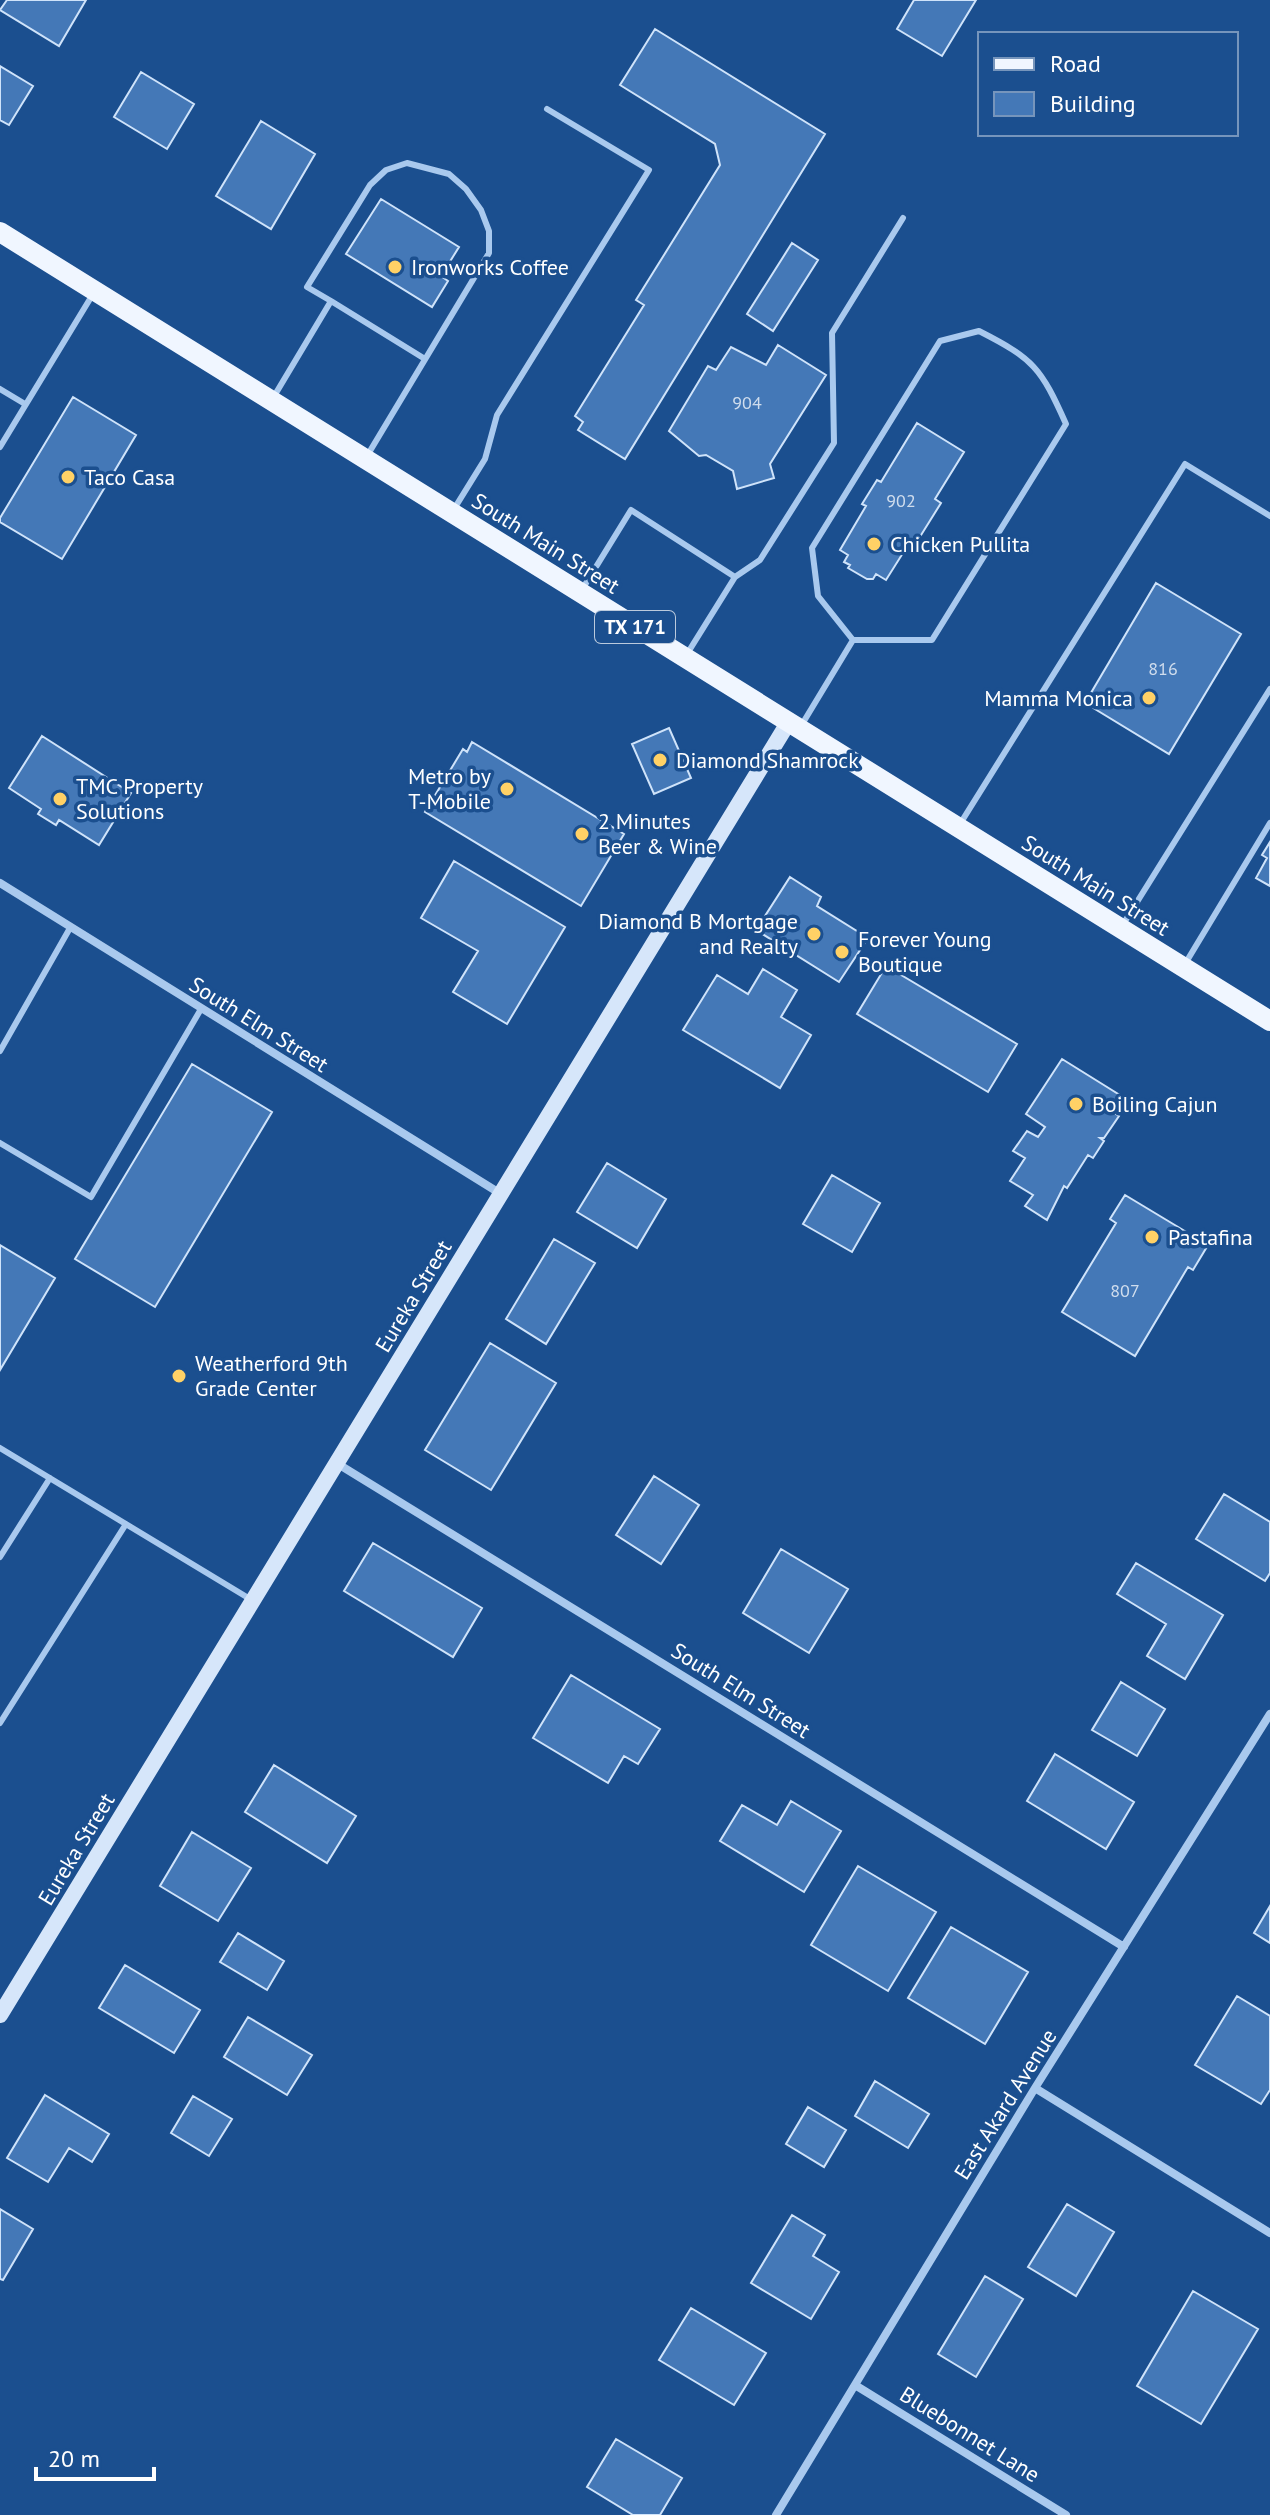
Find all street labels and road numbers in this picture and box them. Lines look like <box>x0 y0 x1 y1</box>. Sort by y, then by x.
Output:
street label: South Main Street <box>467 486 626 600</box>
road number: TX 171 <box>595 611 675 643</box>
street label: South Main Street <box>1017 828 1176 942</box>
street label: South Elm Street <box>184 970 334 1078</box>
street label: Eureka Street <box>369 1234 458 1357</box>
street label: South Elm Street <box>666 1636 816 1744</box>
street label: Eureka Street <box>32 1787 121 1910</box>
street label: East Akard Avenue <box>948 2024 1062 2184</box>
street label: Bluebonnet Lane <box>895 2380 1045 2488</box>

